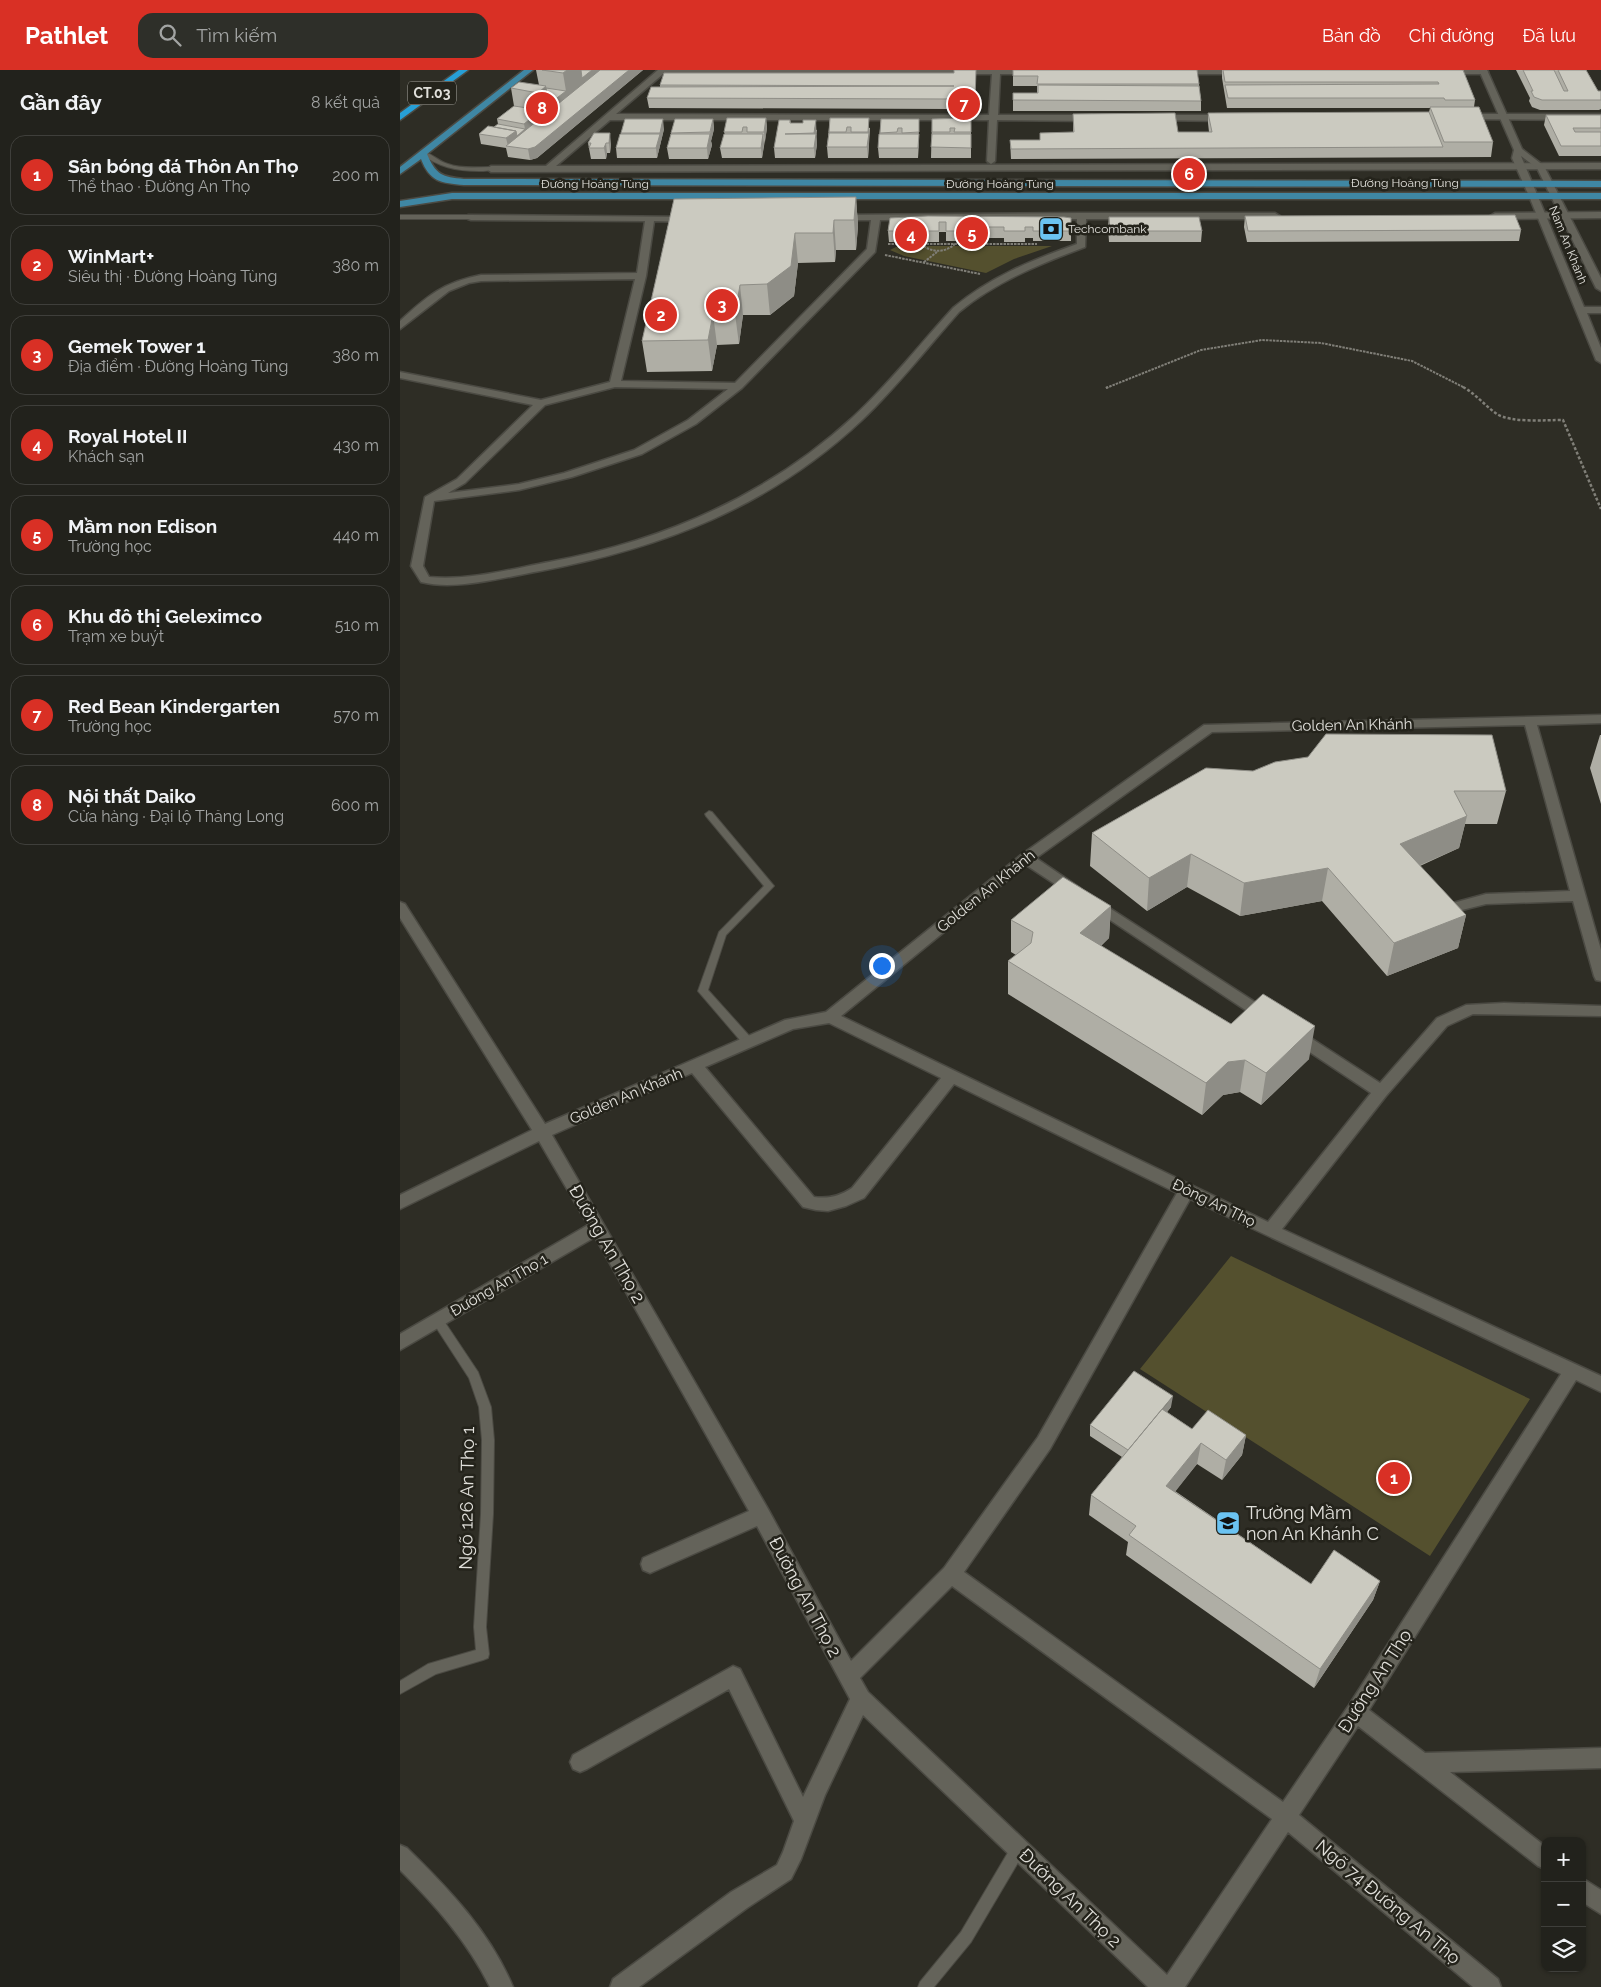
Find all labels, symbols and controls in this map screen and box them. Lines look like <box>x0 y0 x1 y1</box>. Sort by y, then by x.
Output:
search box <box>138 13 488 58</box>
text: Pathlet <box>25 21 108 50</box>
icon: search <box>156 21 184 49</box>
text: Tìm kiếm <box>196 24 277 46</box>
text: Bản đồ <box>1322 25 1381 46</box>
text: Chỉ đường <box>1409 25 1494 46</box>
text: Đã lưu <box>1522 25 1576 46</box>
road number: CT.03 <box>408 82 456 104</box>
pin: 7 <box>948 85 980 123</box>
pin: 8 <box>526 89 558 127</box>
text: Gần đây <box>20 90 102 115</box>
text: 8 kết quả <box>311 93 380 112</box>
text: Sân bóng đá Thôn An Thọ <box>68 155 299 177</box>
pin: 6 <box>1173 155 1205 193</box>
text: 1 <box>33 166 41 185</box>
text: 200 m <box>332 166 379 185</box>
street label: Đường Hoàng Tùng <box>1351 176 1459 190</box>
text: Thể thao · Đường An Thọ <box>68 177 250 196</box>
street label: Đường Hoàng Tùng <box>541 177 649 191</box>
street label: Đường Hoàng Tùng <box>946 177 1054 191</box>
street label: Nam An Khánh <box>1546 204 1590 286</box>
pin: 5 <box>956 214 988 252</box>
pin: 4 <box>895 216 927 254</box>
bank icon: Techcombank <box>1038 216 1064 242</box>
place label: Techcombank <box>1068 222 1147 236</box>
text: WinMart+ <box>68 245 154 267</box>
text: 2 <box>32 256 42 275</box>
text: 380 m <box>332 256 379 275</box>
text: Siêu thị · Đường Hoàng Tùng <box>68 267 277 286</box>
pin: 3 <box>706 286 738 324</box>
pin: 2 <box>645 296 677 334</box>
text: Gemek Tower 1 <box>68 335 206 357</box>
text: 3 <box>33 346 41 365</box>
text: 380 m <box>332 346 379 365</box>
text: Địa điểm · Đường Hoàng Tùng <box>68 357 288 376</box>
text: Royal Hotel II <box>68 425 187 447</box>
text: 4 <box>32 436 42 455</box>
text: 430 m <box>333 436 379 455</box>
text: Khách sạn <box>68 447 144 466</box>
text: Mầm non Edison <box>68 515 217 537</box>
text: 5 <box>33 526 41 545</box>
text: 440 m <box>333 526 379 545</box>
text: Trường học <box>68 537 152 556</box>
text: Khu đô thị Geleximco <box>68 605 262 627</box>
text: 6 <box>32 616 42 635</box>
text: 510 m <box>335 616 379 635</box>
text: Trạm xe buýt <box>68 627 164 646</box>
text: Red Bean Kindergarten <box>68 695 280 717</box>
text: 7 <box>33 706 41 725</box>
text: 570 m <box>333 706 379 725</box>
street label: Golden An Khánh <box>1291 715 1413 735</box>
text: Trường học <box>68 717 152 736</box>
text: Nội thất Daiko <box>68 785 196 807</box>
text: 8 <box>32 796 42 815</box>
text: 600 m <box>331 796 379 815</box>
text: Cửa hàng · Đại lộ Thăng Long <box>68 807 284 826</box>
street label: Golden An Khánh <box>933 846 1039 936</box>
your location <box>869 953 895 979</box>
street label: Golden An Khánh <box>567 1064 685 1128</box>
street label: Đông An Thọ <box>1170 1175 1259 1231</box>
street label: Đường An Thọ 2 <box>565 1181 650 1307</box>
street label: Đường An Thọ 1 <box>447 1250 551 1320</box>
street label: Ngõ 126 An Thọ 1 <box>455 1426 478 1570</box>
pin: 1 <box>1378 1459 1410 1497</box>
place label: Trường Mầm non An Khánh C <box>1246 1502 1379 1544</box>
school or university icon: Trường Mầm non An Khánh C <box>1215 1510 1241 1536</box>
street label: Đường An Thọ 2 <box>765 1533 846 1660</box>
street label: Đường An Thọ <box>1333 1625 1416 1736</box>
street label: Ngõ 74 Đường An Thọ <box>1312 1835 1465 1968</box>
map controls <box>1541 1837 1586 1972</box>
button: + <box>1541 1837 1586 1882</box>
street label: Đường An Thọ 2 <box>1015 1844 1125 1951</box>
button: − <box>1541 1882 1586 1927</box>
button: layers <box>1541 1927 1586 1972</box>

